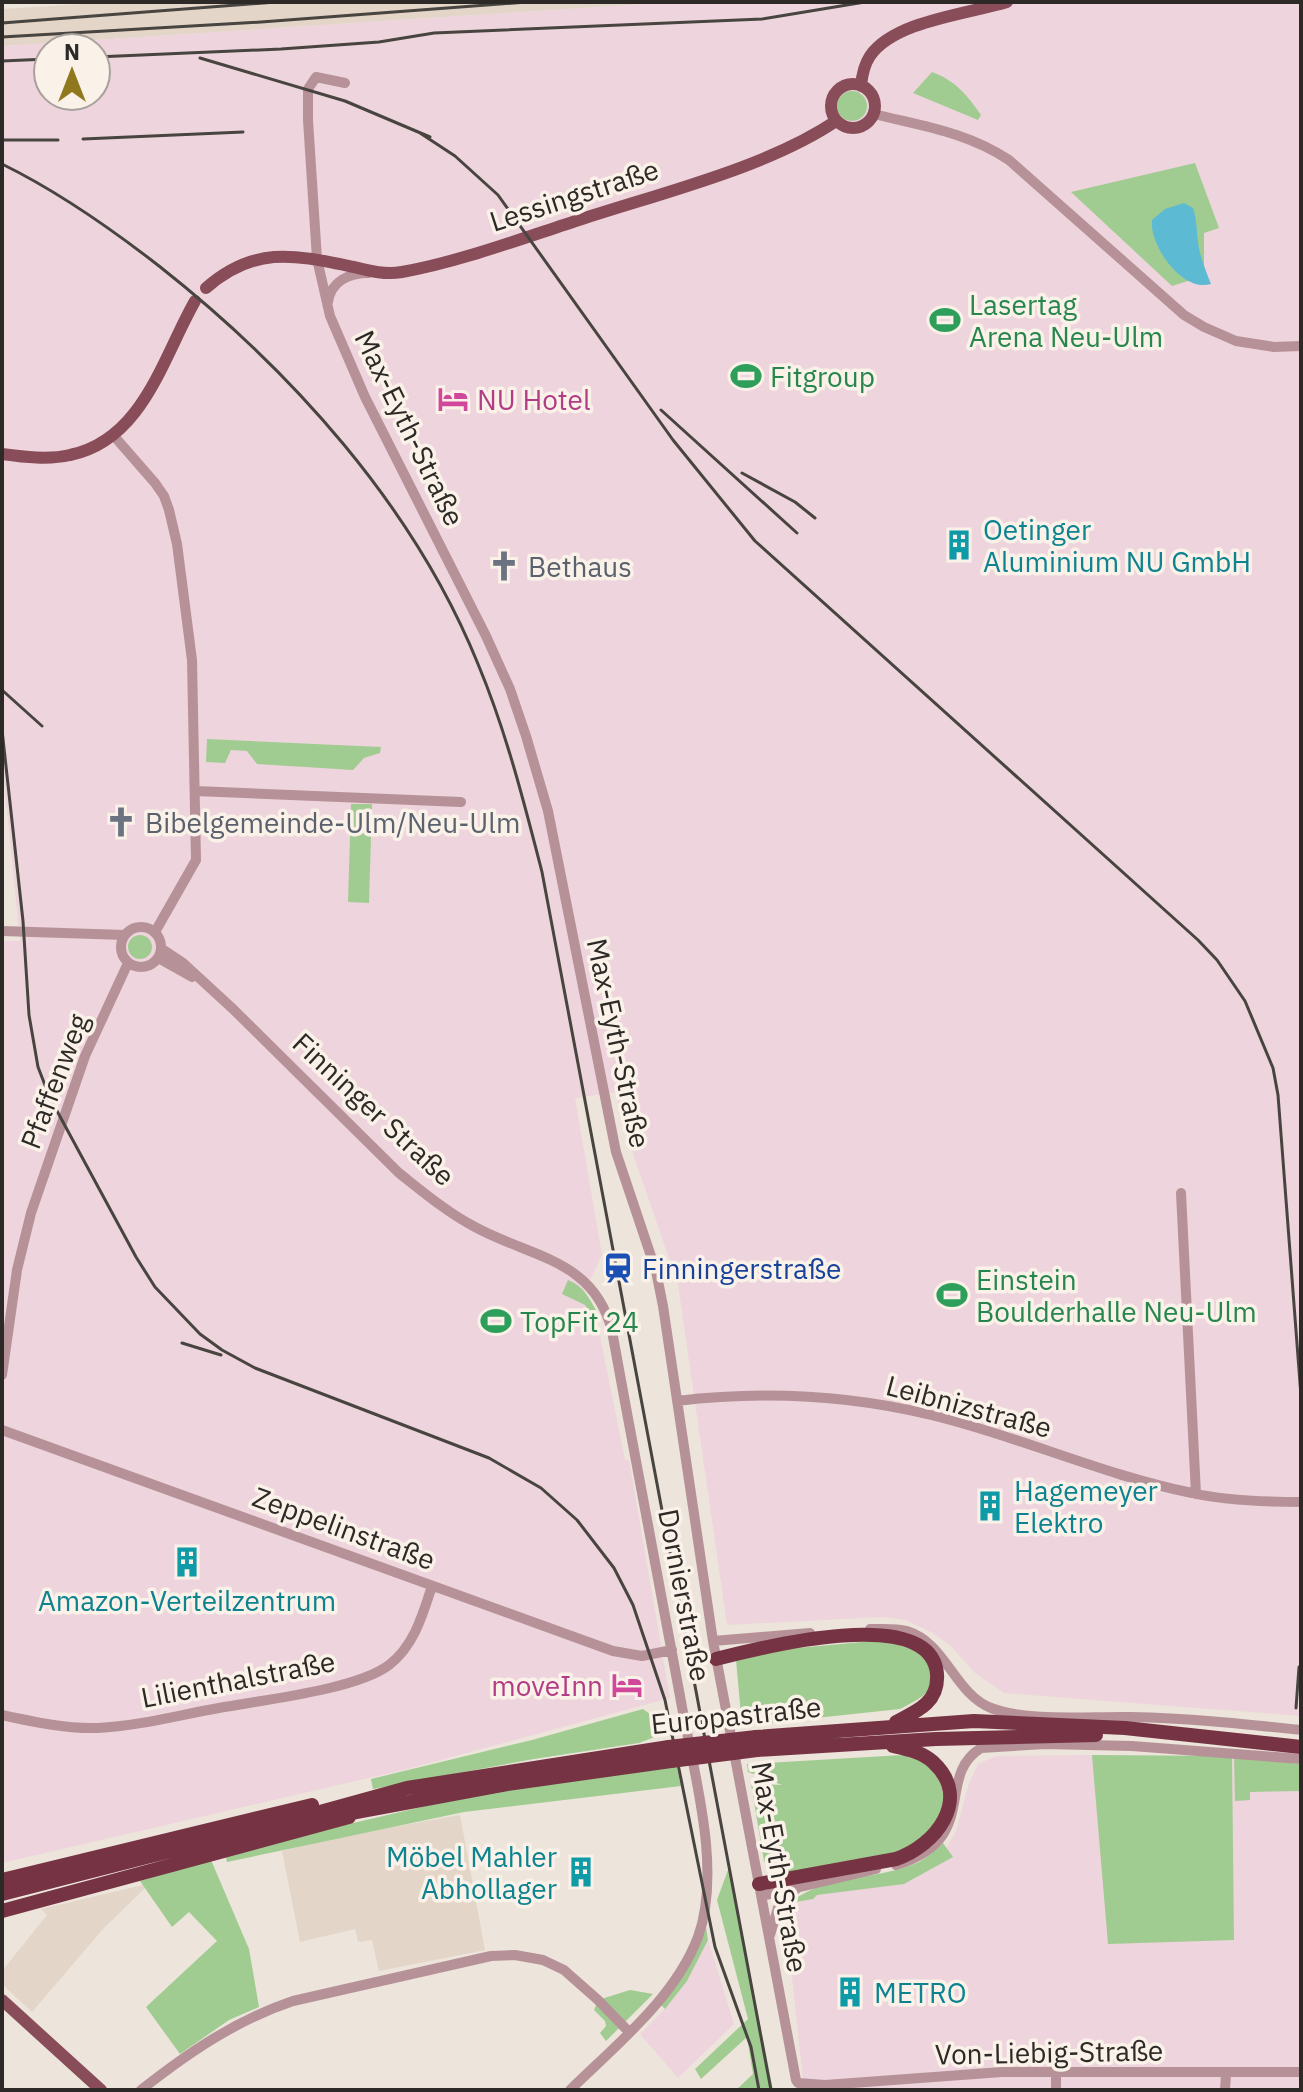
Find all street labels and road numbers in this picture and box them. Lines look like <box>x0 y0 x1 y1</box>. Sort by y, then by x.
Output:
street label: Lessingstraße <box>485 150 663 240</box>
street label: Max-Eyth-Straße <box>347 324 473 532</box>
street label: Max-Eyth-Straße <box>579 935 659 1151</box>
street label: Pfaffenweg <box>11 1008 97 1154</box>
street label: Finninger Straße <box>285 1024 463 1194</box>
street label: Leibnizstraße <box>882 1366 1056 1446</box>
street label: Zeppelinstraße <box>248 1478 440 1578</box>
street label: Dornierstraße <box>650 1506 720 1684</box>
street label: Lilienthalstraße <box>138 1642 338 1716</box>
street label: Europastraße <box>649 1688 823 1742</box>
street label: Max-Eyth-Straße <box>743 1759 817 1975</box>
street label: Von-Liebig-Straße <box>934 2032 1164 2072</box>

